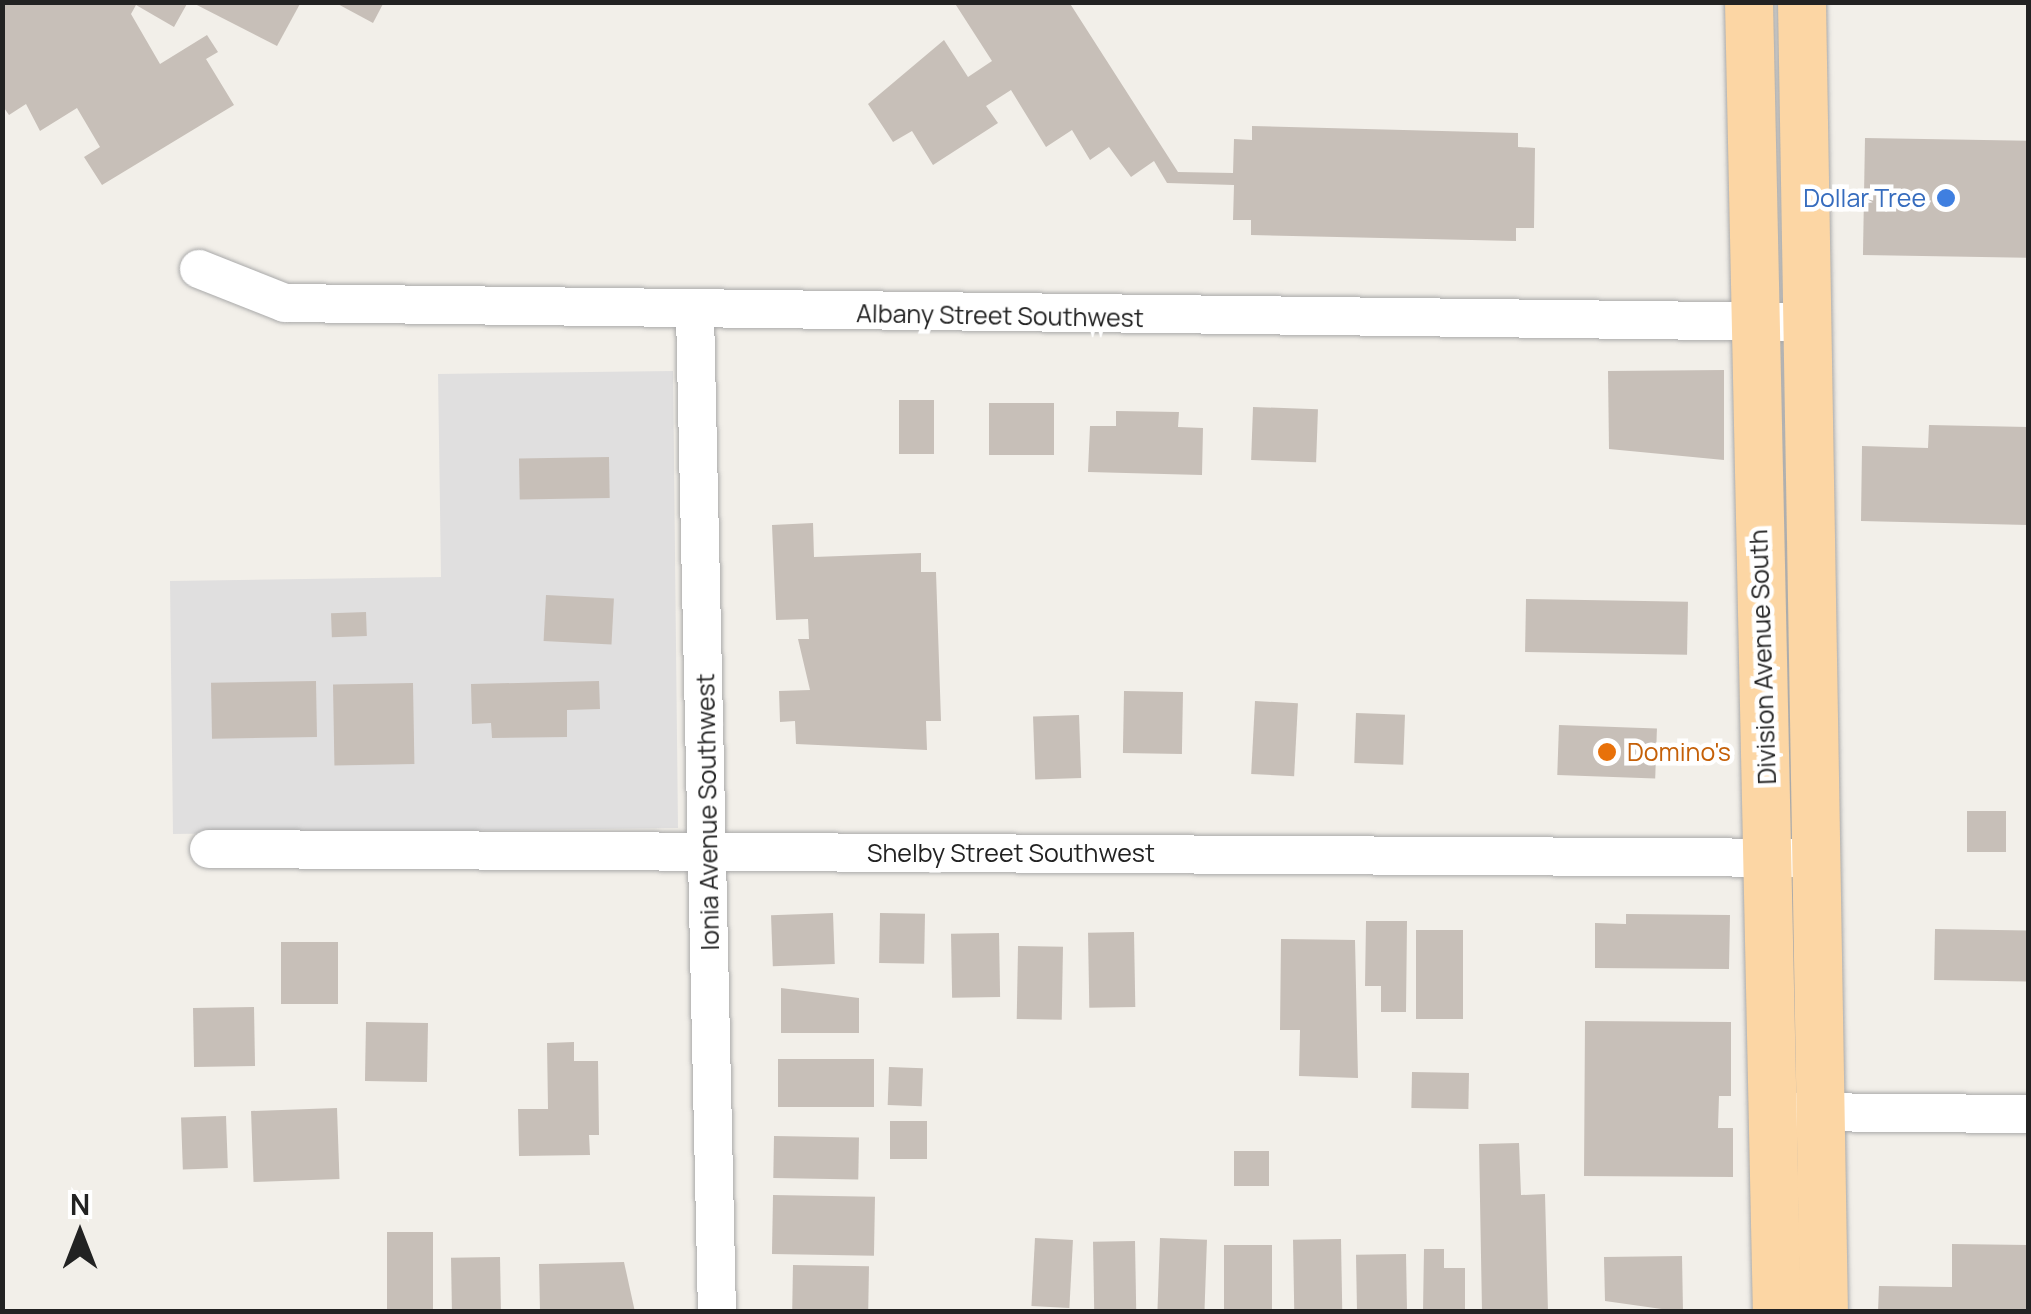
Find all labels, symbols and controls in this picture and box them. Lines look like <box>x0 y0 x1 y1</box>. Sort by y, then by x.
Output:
place label: Dollar Tree <box>1803 183 1926 213</box>
marker: Dollar Tree <box>1935 187 1957 209</box>
street label: Albany Street Southwest <box>856 298 1144 334</box>
street label: Division Avenue South <box>1744 529 1782 785</box>
street label: Ionia Avenue Southwest <box>691 673 725 951</box>
place label: Domino's <box>1627 737 1731 767</box>
marker: Domino's <box>1596 741 1618 763</box>
street label: Shelby Street Southwest <box>867 838 1155 868</box>
north arrow <box>30 1184 130 1284</box>
text: N <box>70 1185 90 1223</box>

